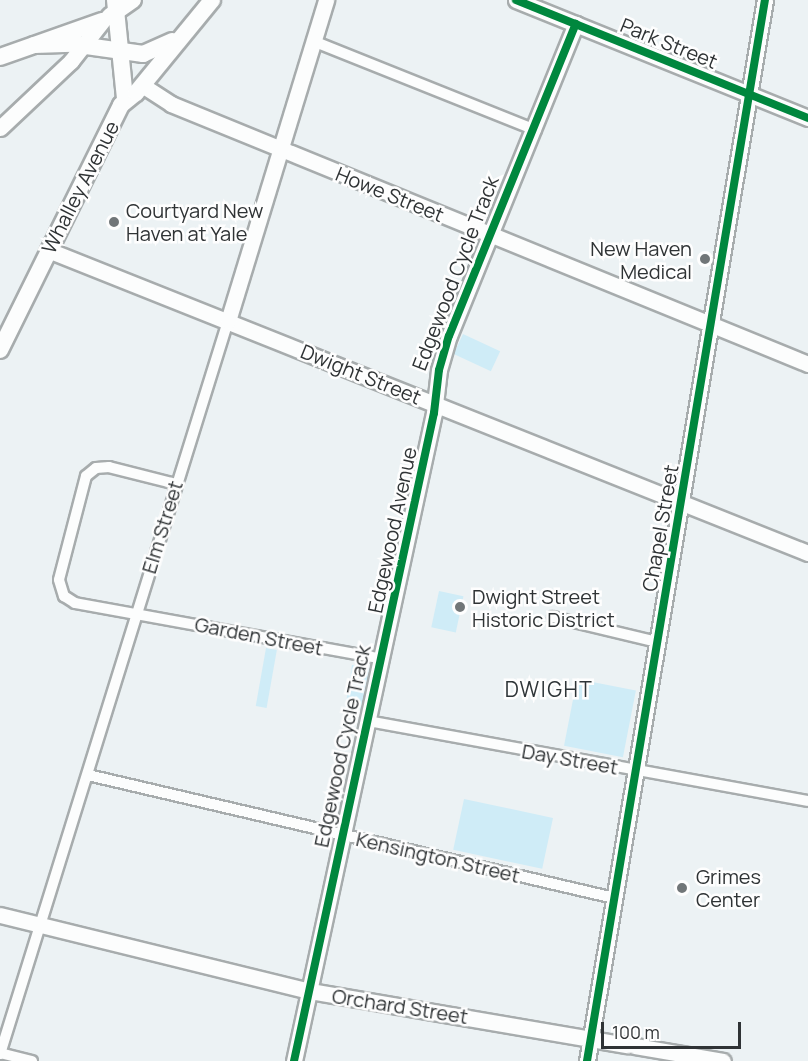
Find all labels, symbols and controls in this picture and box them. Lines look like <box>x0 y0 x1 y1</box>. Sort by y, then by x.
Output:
street label: Park Street <box>617 13 721 73</box>
street label: Whalley Avenue <box>36 117 124 257</box>
street label: Howe Street <box>332 161 448 227</box>
street label: Edgewood Cycle Track <box>407 172 503 374</box>
place label: Courtyard New Haven at Yale <box>126 198 263 245</box>
marker: Courtyard New Haven at Yale <box>107 215 121 229</box>
place label: New Haven Medical <box>590 236 692 283</box>
marker: New Haven Medical <box>696 250 714 268</box>
street label: Dwight Street <box>297 339 425 409</box>
street label: Edgewood Avenue <box>363 445 421 615</box>
street label: Chapel Street <box>637 463 683 593</box>
street label: Elm Street <box>137 478 187 576</box>
place label: Dwight Street Historic District <box>472 584 615 631</box>
marker: Dwight Street Historic District <box>453 600 467 614</box>
street label: Garden Street <box>193 612 325 660</box>
street label: Edgewood Cycle Track <box>309 643 375 849</box>
district label: DWIGHT <box>505 676 593 702</box>
street label: Day Street <box>520 739 620 779</box>
street label: Kensington Street <box>354 826 522 888</box>
place label: Grimes Center <box>696 864 761 911</box>
marker: Grimes Center <box>673 879 691 897</box>
street label: Orchard Street <box>330 983 470 1029</box>
scale bar <box>604 1010 744 1048</box>
text: 100 m <box>612 1020 660 1044</box>

